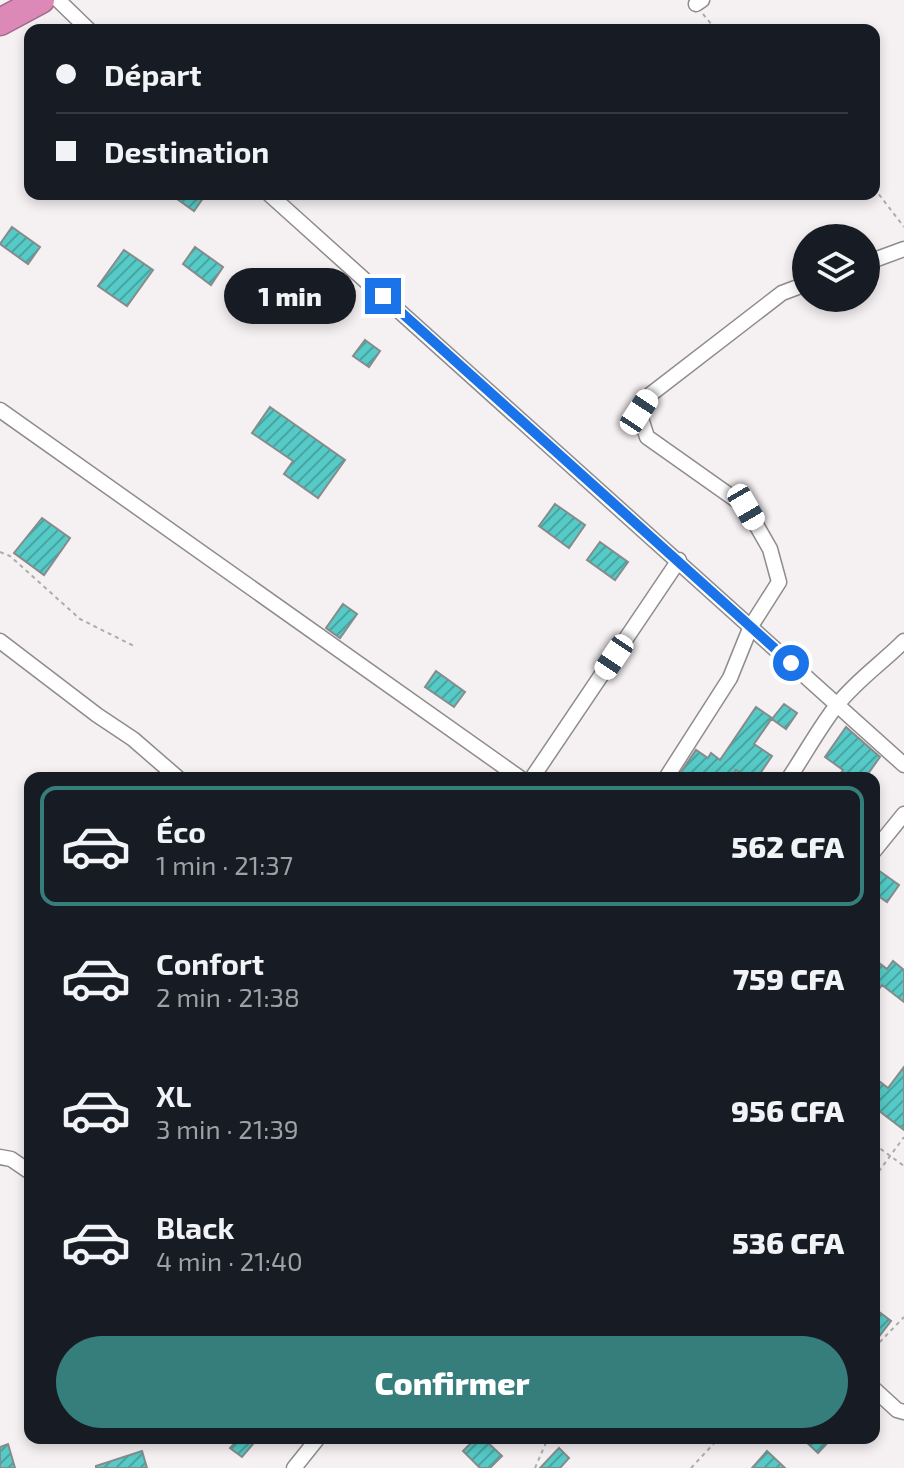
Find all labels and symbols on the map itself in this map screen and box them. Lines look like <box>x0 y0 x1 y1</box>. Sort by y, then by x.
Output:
callout: 1 min <box>223 268 355 324</box>
route end <box>365 278 401 314</box>
car <box>616 385 662 439</box>
car <box>724 480 768 534</box>
car <box>591 630 637 684</box>
route start <box>773 645 809 681</box>

